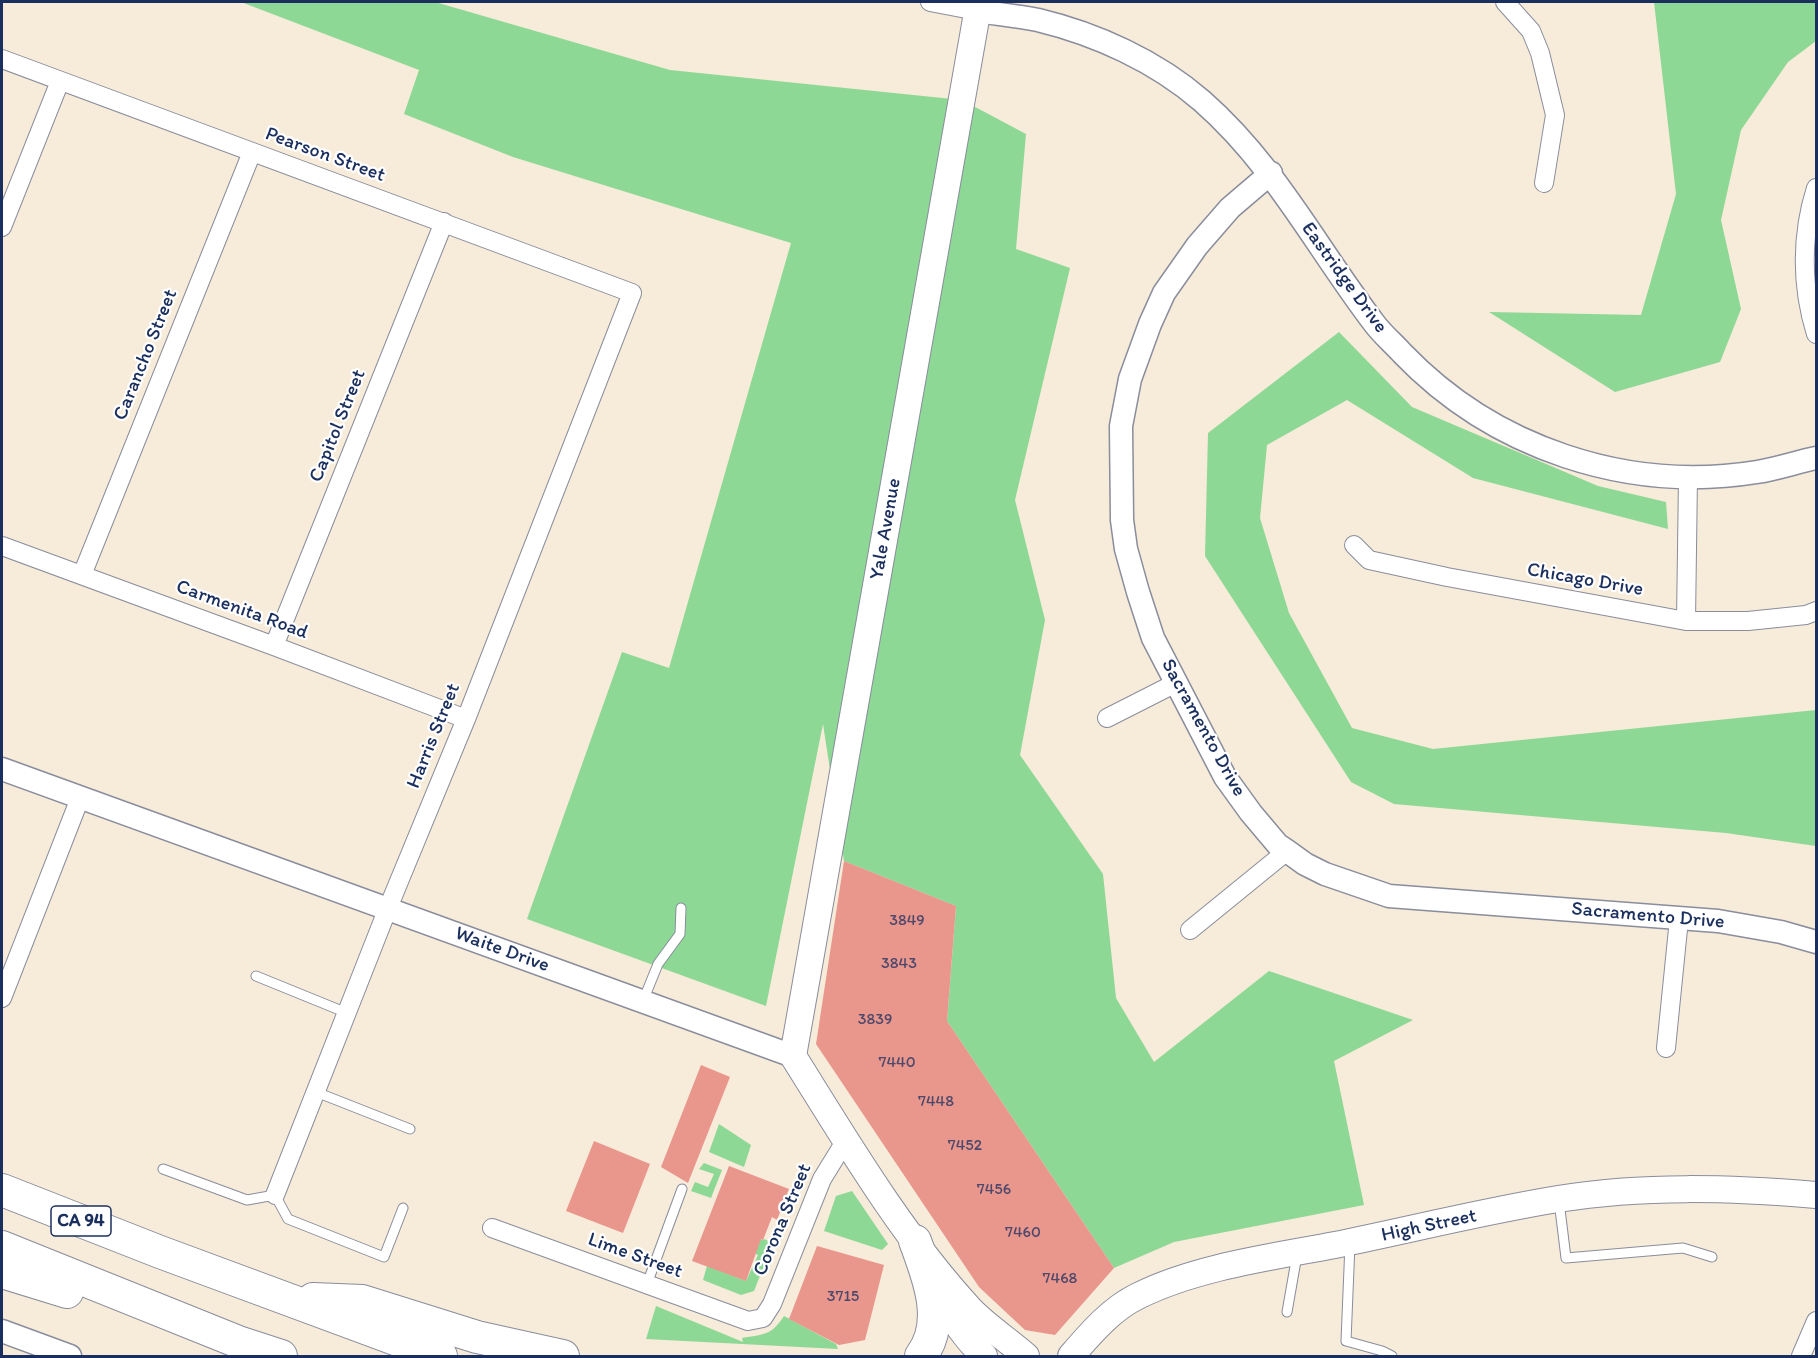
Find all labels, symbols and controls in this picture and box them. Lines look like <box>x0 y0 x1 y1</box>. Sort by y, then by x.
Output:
street label: Pearson Street <box>262 122 388 188</box>
street label: Eastridge Drive <box>1296 218 1392 338</box>
street label: Carancho Street <box>109 286 183 424</box>
street label: Capitol Street <box>304 366 372 486</box>
street label: Yale Avenue <box>865 476 907 582</box>
street label: Chicago Drive <box>1525 558 1645 602</box>
street label: Carmenita Road <box>173 575 311 645</box>
street label: Sacramento Drive <box>1155 655 1251 801</box>
street label: Harris Street <box>402 680 466 792</box>
street label: Sacramento Drive <box>1571 897 1725 935</box>
house number: 3849 <box>889 911 925 931</box>
street label: Waite Drive <box>452 922 552 978</box>
house number: 3843 <box>881 954 917 974</box>
house number: 3839 <box>858 1010 892 1030</box>
house number: 7440 <box>878 1053 916 1073</box>
house number: 7448 <box>918 1092 954 1112</box>
house number: 7452 <box>948 1136 982 1156</box>
street label: Corona Street <box>749 1160 817 1280</box>
house number: 7456 <box>977 1180 1011 1200</box>
street label: High Street <box>1379 1204 1479 1248</box>
road number: CA 94 <box>51 1206 111 1236</box>
house number: 7460 <box>1005 1223 1041 1243</box>
street label: Lime Street <box>584 1228 686 1284</box>
house number: 7468 <box>1043 1269 1077 1289</box>
house number: 3715 <box>827 1287 859 1307</box>

